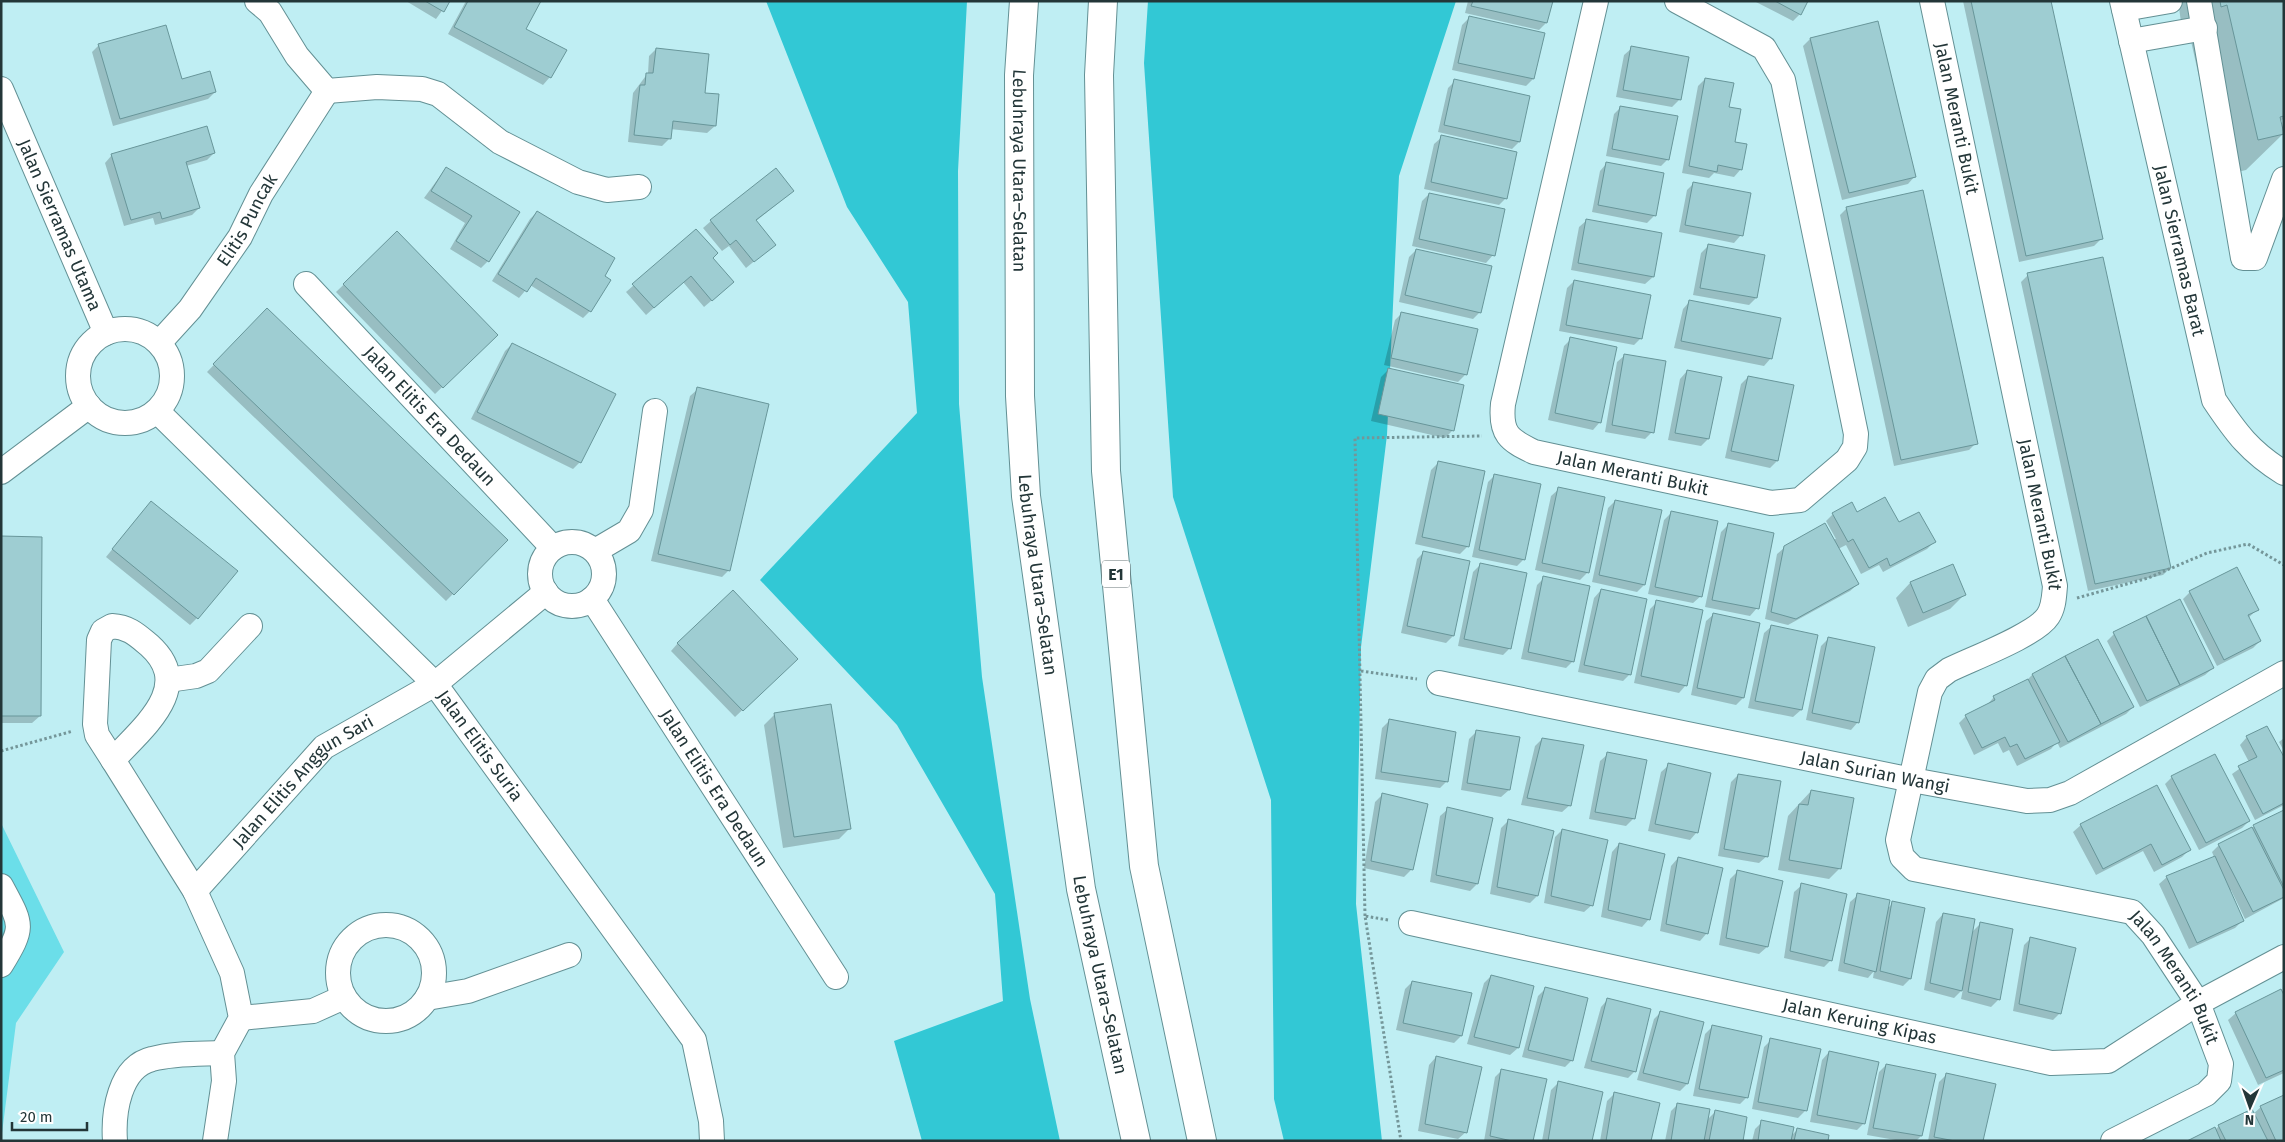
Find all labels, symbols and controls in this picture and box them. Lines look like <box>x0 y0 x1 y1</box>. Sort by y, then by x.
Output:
street label: Jalan Meranti Bukit <box>1930 41 1983 197</box>
street label: Lebuhraya Utara–Selatan <box>1008 69 1031 272</box>
street label: Jalan Sierramas Utama <box>13 136 106 314</box>
street label: Jalan Sierramas Barat <box>2149 163 2210 339</box>
street label: Elitis Puncak <box>212 169 283 271</box>
street label: Jalan Elitis Era Dedaun <box>359 342 500 491</box>
street label: Jalan Meranti Bukit <box>2013 437 2066 592</box>
street label: Jalan Meranti Bukit <box>1555 446 1711 500</box>
street label: Lebuhraya Utara–Selatan <box>1014 473 1062 677</box>
road number: E1 <box>1102 560 1130 588</box>
street label: Jalan Elitis Suria <box>432 686 528 806</box>
street label: Jalan Elitis Era Dedaun <box>655 705 773 871</box>
street label: Jalan Elitis Anggun Sari <box>228 710 377 853</box>
street label: Jalan Surian Wangi <box>1798 746 1952 798</box>
street label: Lebuhraya Utara–Selatan <box>1068 874 1132 1076</box>
street label: Jalan Meranti Bukit <box>2125 906 2224 1048</box>
street label: Jalan Keruing Kipas <box>1780 994 1938 1049</box>
north arrow <box>2225 1082 2275 1132</box>
scale bar <box>12 1100 88 1132</box>
text: 20 m <box>20 1108 53 1126</box>
text: N <box>2245 1111 2255 1128</box>

